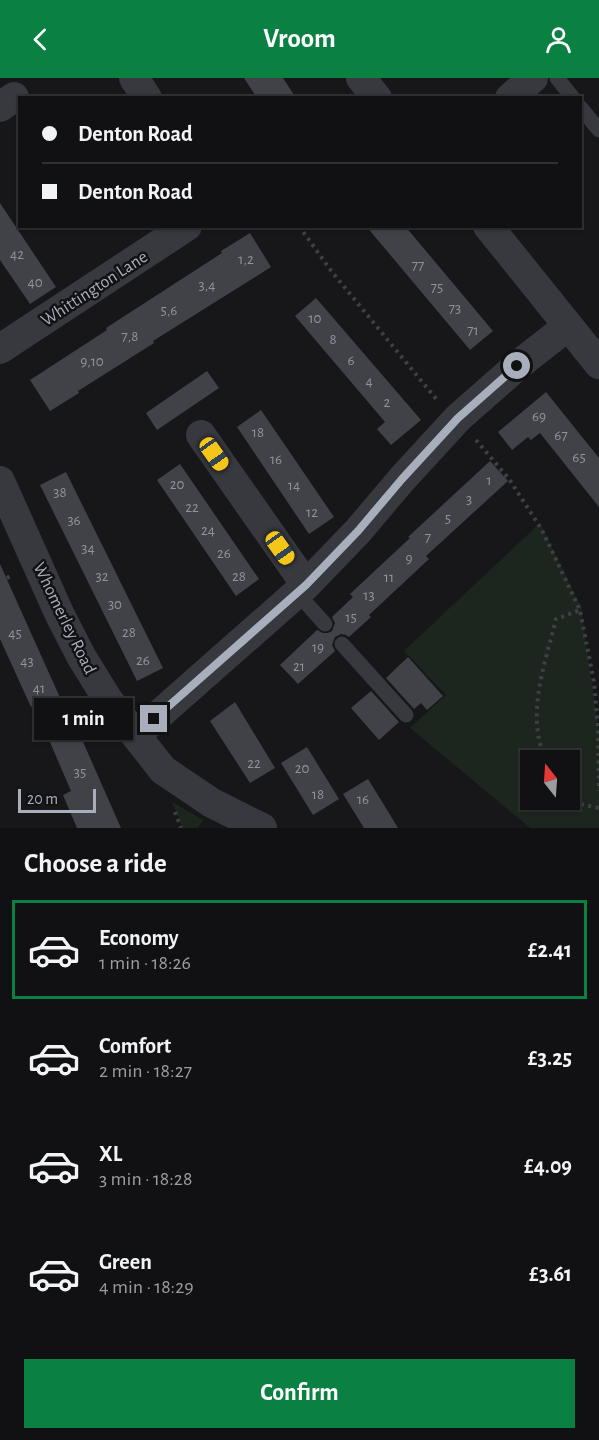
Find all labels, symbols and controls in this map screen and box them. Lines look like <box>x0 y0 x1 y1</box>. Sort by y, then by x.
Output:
icon: back <box>24 23 57 56</box>
icon: person <box>542 23 575 56</box>
text: Vroom <box>263 25 336 52</box>
text: Denton Road <box>78 123 193 145</box>
text: Denton Road <box>78 181 193 203</box>
house number: 42 <box>10 247 24 262</box>
street label: Whittington Lane <box>38 248 151 330</box>
house number: 1,2 <box>238 252 254 267</box>
house number: 77 <box>412 258 424 273</box>
house number: 40 <box>27 275 43 290</box>
house number: 3,4 <box>199 278 215 293</box>
house number: 75 <box>431 280 443 295</box>
house number: 73 <box>449 301 461 316</box>
house number: 5,6 <box>161 303 177 318</box>
house number: 10 <box>308 311 322 326</box>
house number: 71 <box>467 323 479 338</box>
house number: 7,8 <box>122 329 138 344</box>
house number: 8 <box>329 332 337 347</box>
route start <box>503 352 530 379</box>
house number: 6 <box>347 353 355 368</box>
house number: 9,10 <box>80 354 104 369</box>
house number: 4 <box>365 374 373 389</box>
house number: 2 <box>384 395 391 410</box>
house number: 69 <box>532 409 546 424</box>
house number: 18 <box>252 425 264 440</box>
house number: 67 <box>554 428 568 443</box>
car <box>196 434 232 474</box>
house number: 65 <box>572 450 586 465</box>
house number: 16 <box>270 452 282 467</box>
house number: 1 <box>486 473 492 488</box>
house number: 20 <box>170 477 184 492</box>
house number: 14 <box>288 478 300 493</box>
house number: 38 <box>53 485 67 500</box>
house number: 3 <box>466 492 472 507</box>
house number: 22 <box>185 500 199 515</box>
house number: 12 <box>306 505 318 520</box>
house number: 5 <box>445 511 451 526</box>
house number: 36 <box>67 513 81 528</box>
house number: 24 <box>201 523 215 538</box>
car <box>262 528 298 568</box>
house number: 7 <box>425 530 431 545</box>
house number: 34 <box>81 541 95 556</box>
house number: 26 <box>217 546 231 561</box>
house number: 9 <box>405 551 413 566</box>
street label: Whomerley Road <box>29 560 99 677</box>
house number: 32 <box>95 569 109 584</box>
house number: 28 <box>232 569 246 584</box>
house number: 11 <box>384 570 394 585</box>
house number: 13 <box>363 588 375 603</box>
house number: 30 <box>108 597 122 612</box>
house number: 15 <box>345 610 357 625</box>
house number: 28 <box>122 625 136 640</box>
house number: 45 <box>8 626 22 641</box>
house number: 19 <box>312 640 324 655</box>
house number: 26 <box>136 653 150 668</box>
house number: 43 <box>20 654 34 669</box>
house number: 21 <box>293 659 305 674</box>
house number: 41 <box>33 681 45 696</box>
callout: 1 min <box>34 698 133 740</box>
route end <box>140 705 167 732</box>
text: 1 min <box>62 709 105 729</box>
north arrow <box>520 750 580 810</box>
map controls <box>520 750 580 810</box>
house number: 22 <box>247 756 261 771</box>
house number: 20 <box>295 761 309 776</box>
house number: 35 <box>74 765 86 780</box>
scale bar <box>18 786 96 814</box>
house number: 18 <box>312 787 324 802</box>
text: 20 m <box>27 791 58 807</box>
house number: 16 <box>357 792 369 807</box>
text: Choose a ride <box>24 850 167 877</box>
icon: car <box>27 923 81 977</box>
text: Economy <box>99 927 179 949</box>
text: £2.41 <box>528 939 572 961</box>
text: 1 min · 18:26 <box>99 953 191 973</box>
icon: car <box>27 1031 81 1085</box>
text: Comfort <box>99 1035 171 1057</box>
text: £3.25 <box>528 1047 572 1069</box>
text: 2 min · 18:27 <box>99 1061 192 1081</box>
icon: car <box>27 1139 81 1193</box>
text: XL <box>99 1143 122 1165</box>
text: £4.09 <box>524 1155 572 1177</box>
text: 3 min · 18:28 <box>99 1169 192 1189</box>
icon: car <box>27 1247 81 1301</box>
text: Green <box>99 1251 152 1273</box>
text: £3.61 <box>529 1263 572 1285</box>
text: 4 min · 18:29 <box>99 1277 194 1297</box>
button: Confirm <box>24 1359 575 1428</box>

